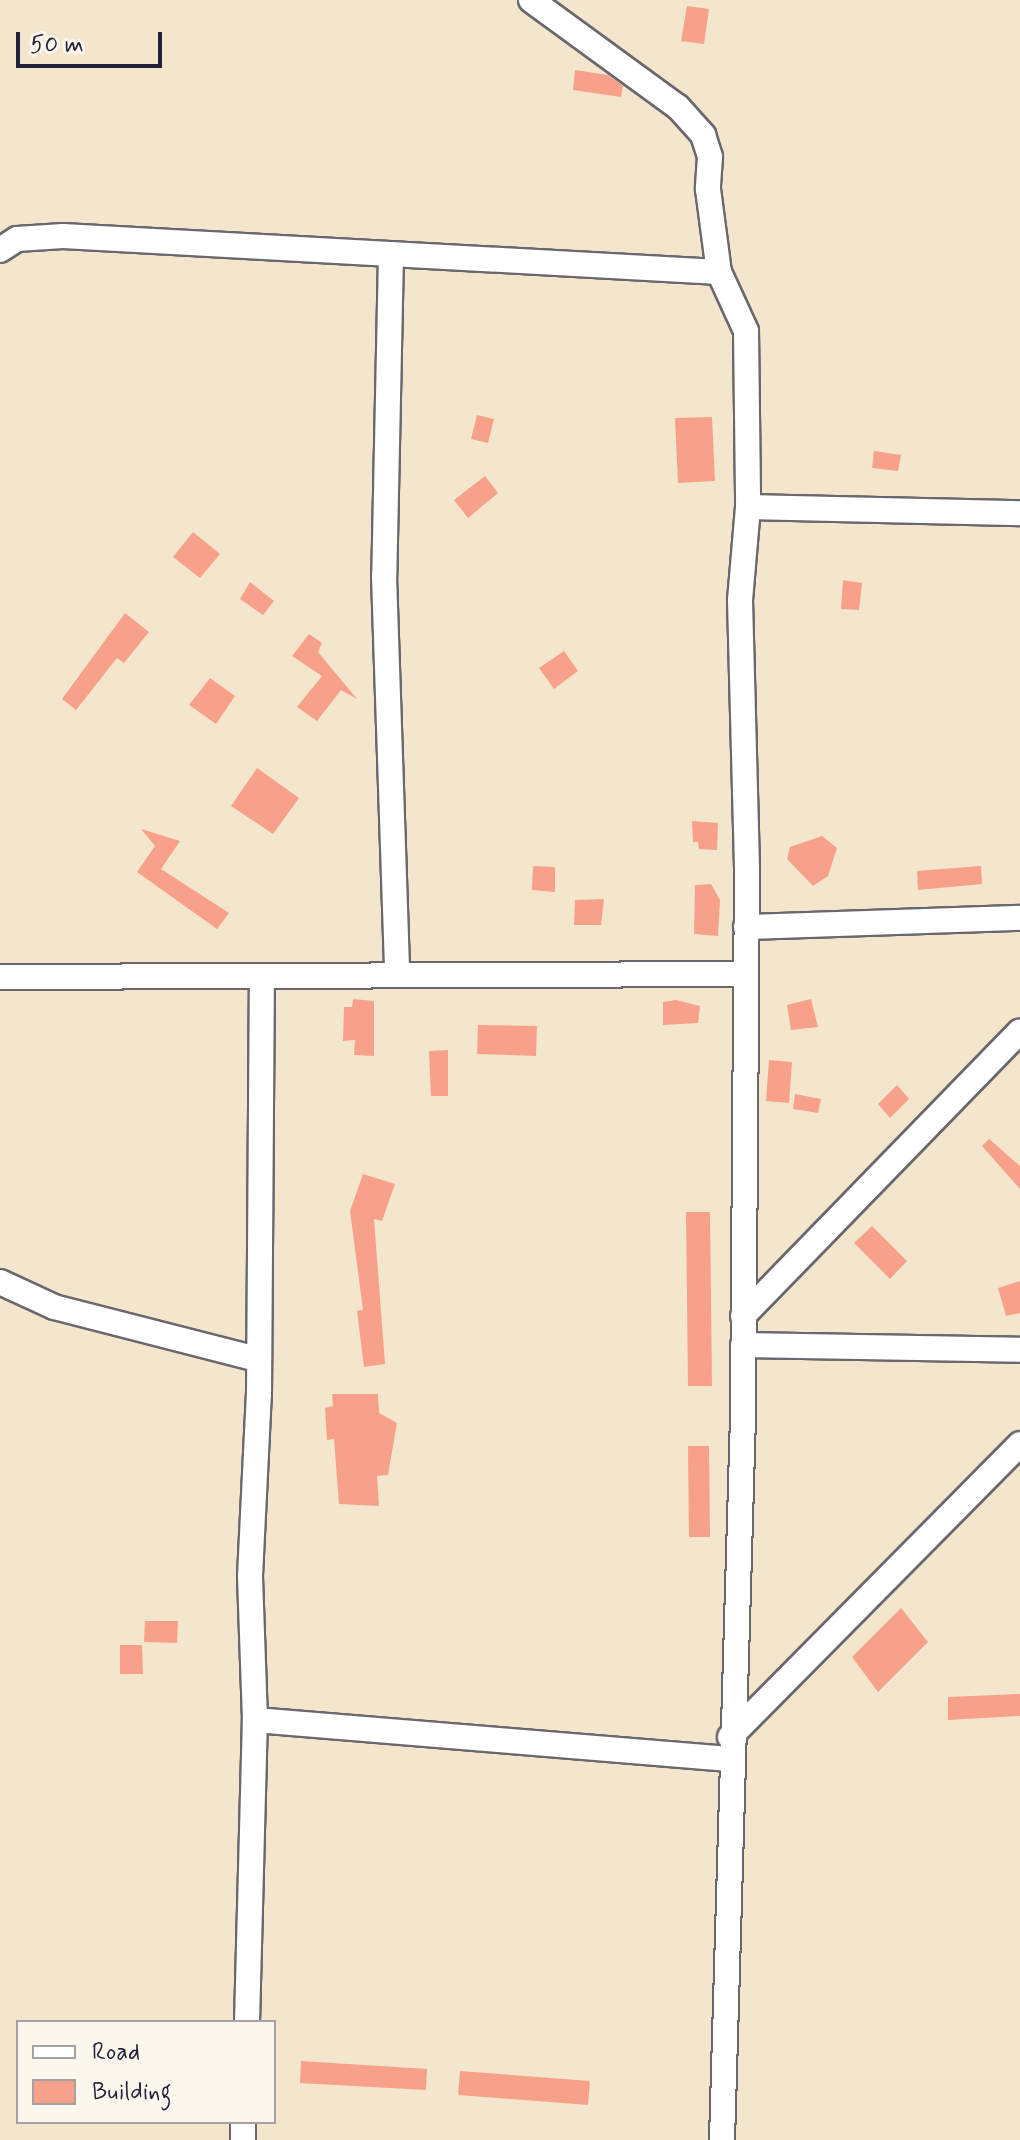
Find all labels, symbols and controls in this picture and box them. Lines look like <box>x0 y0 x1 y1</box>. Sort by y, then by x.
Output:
scale bar <box>20 16 166 66</box>
text: 50 m <box>30 30 84 61</box>
legend <box>16 2020 276 2124</box>
text: Road <box>92 2037 140 2068</box>
text: Building <box>92 2077 172 2108</box>

